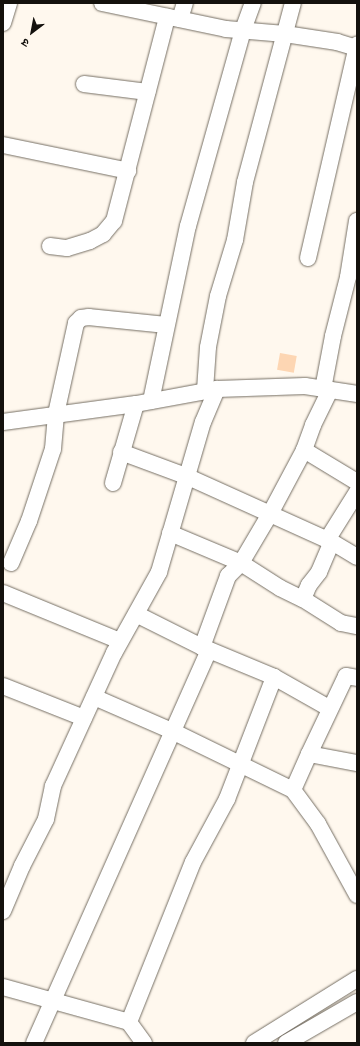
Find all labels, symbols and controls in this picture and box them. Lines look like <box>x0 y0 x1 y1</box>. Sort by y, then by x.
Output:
north arrow <box>12 12 52 52</box>
text: उ <box>19 35 32 50</box>

